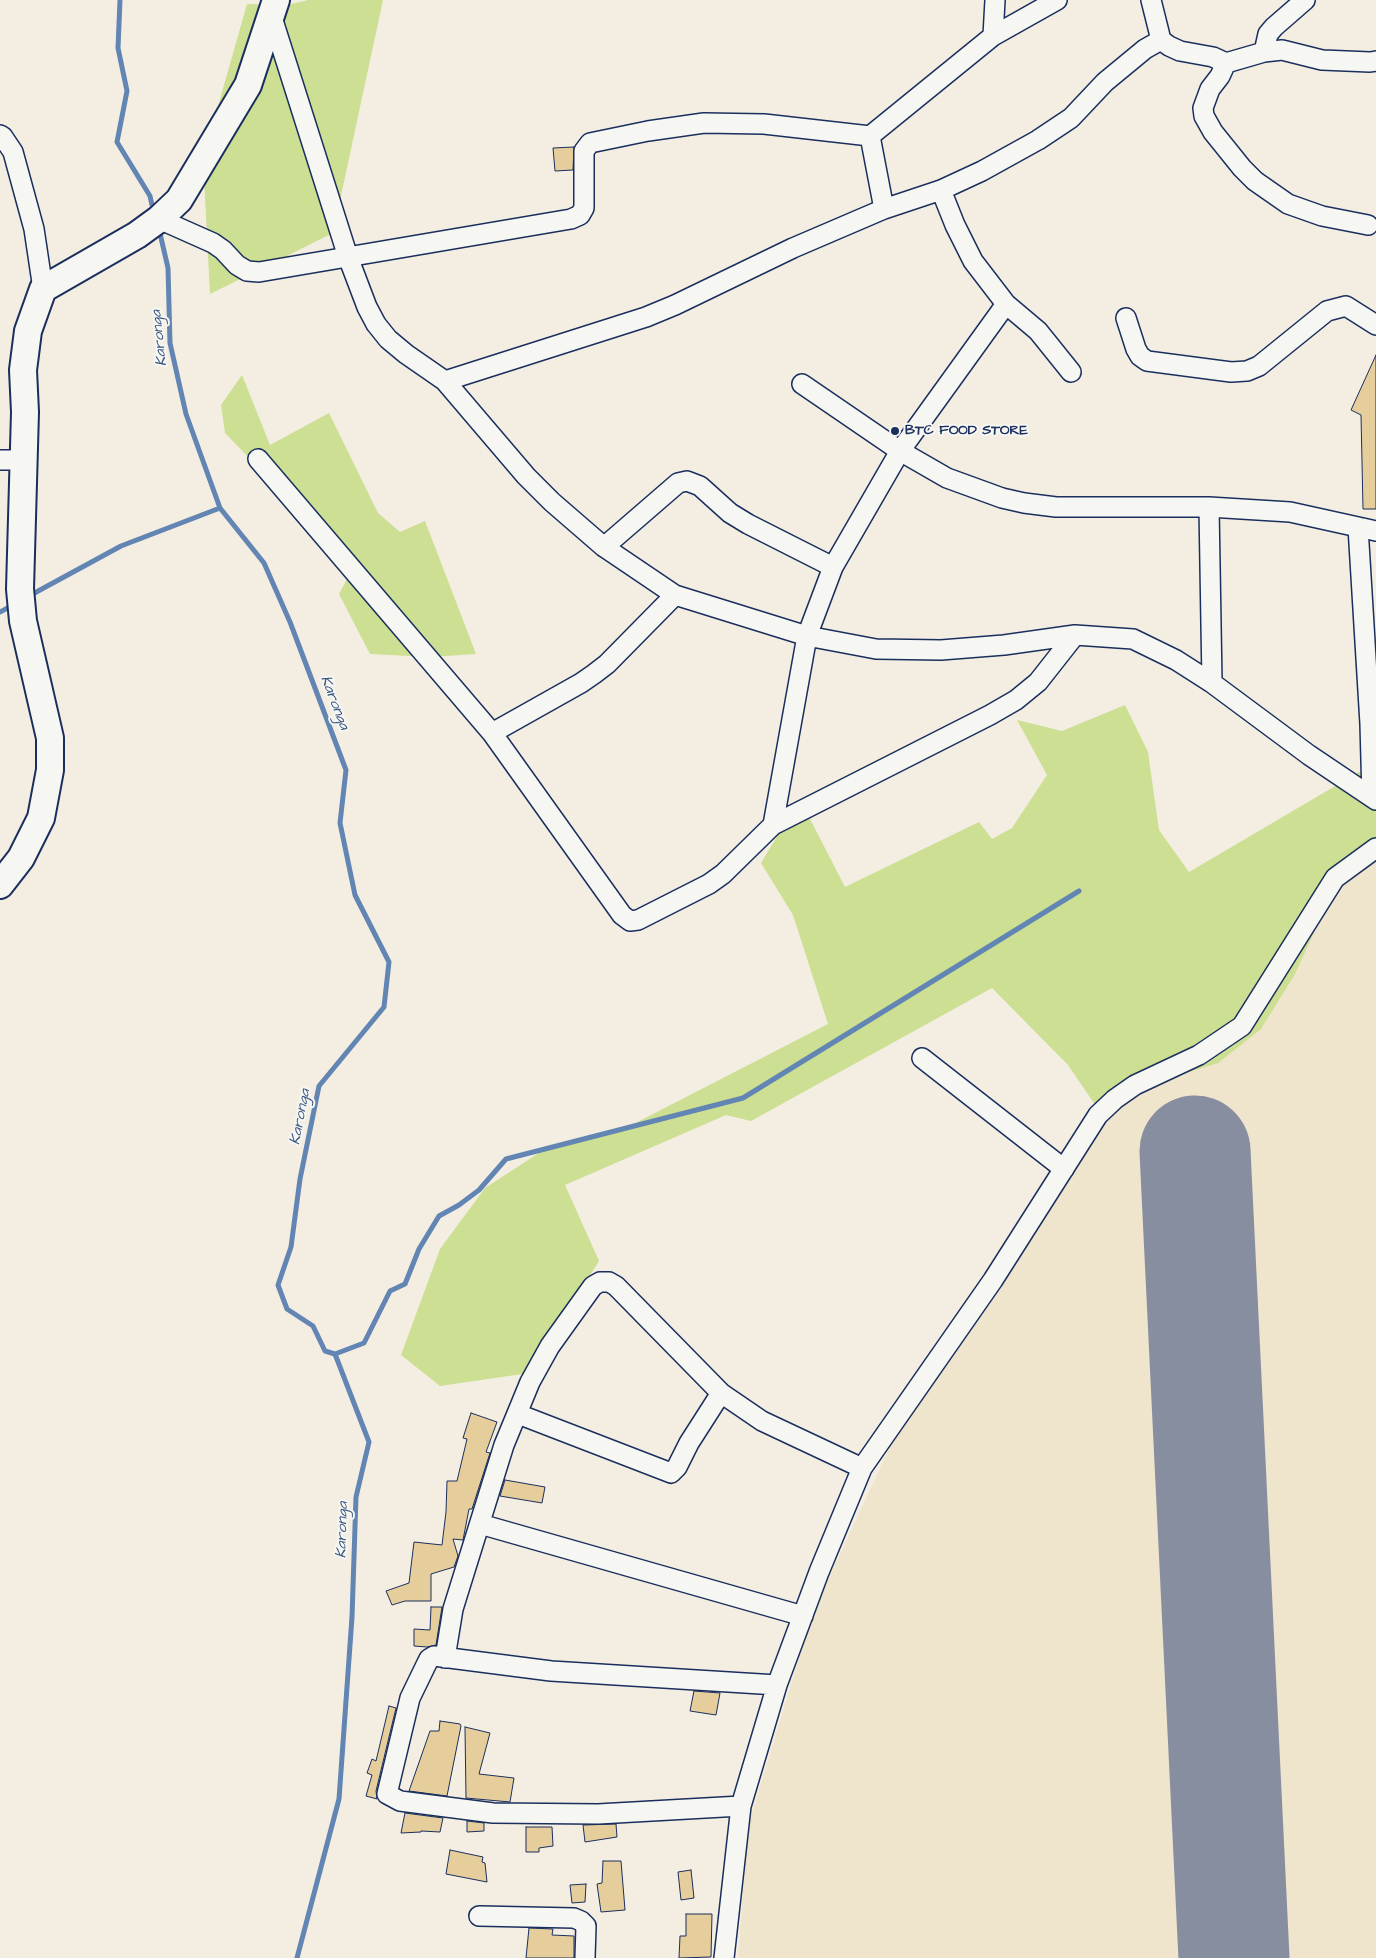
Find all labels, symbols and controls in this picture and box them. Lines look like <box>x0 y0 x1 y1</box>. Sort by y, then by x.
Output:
water label: Karonga <box>148 309 172 367</box>
place label: BTC FOOD STORE <box>905 423 1028 439</box>
marker: BTC FOOD STORE <box>889 425 901 437</box>
water label: Karonga <box>316 673 352 733</box>
water label: Karonga <box>287 1088 315 1146</box>
water label: Karonga <box>333 1502 353 1558</box>

